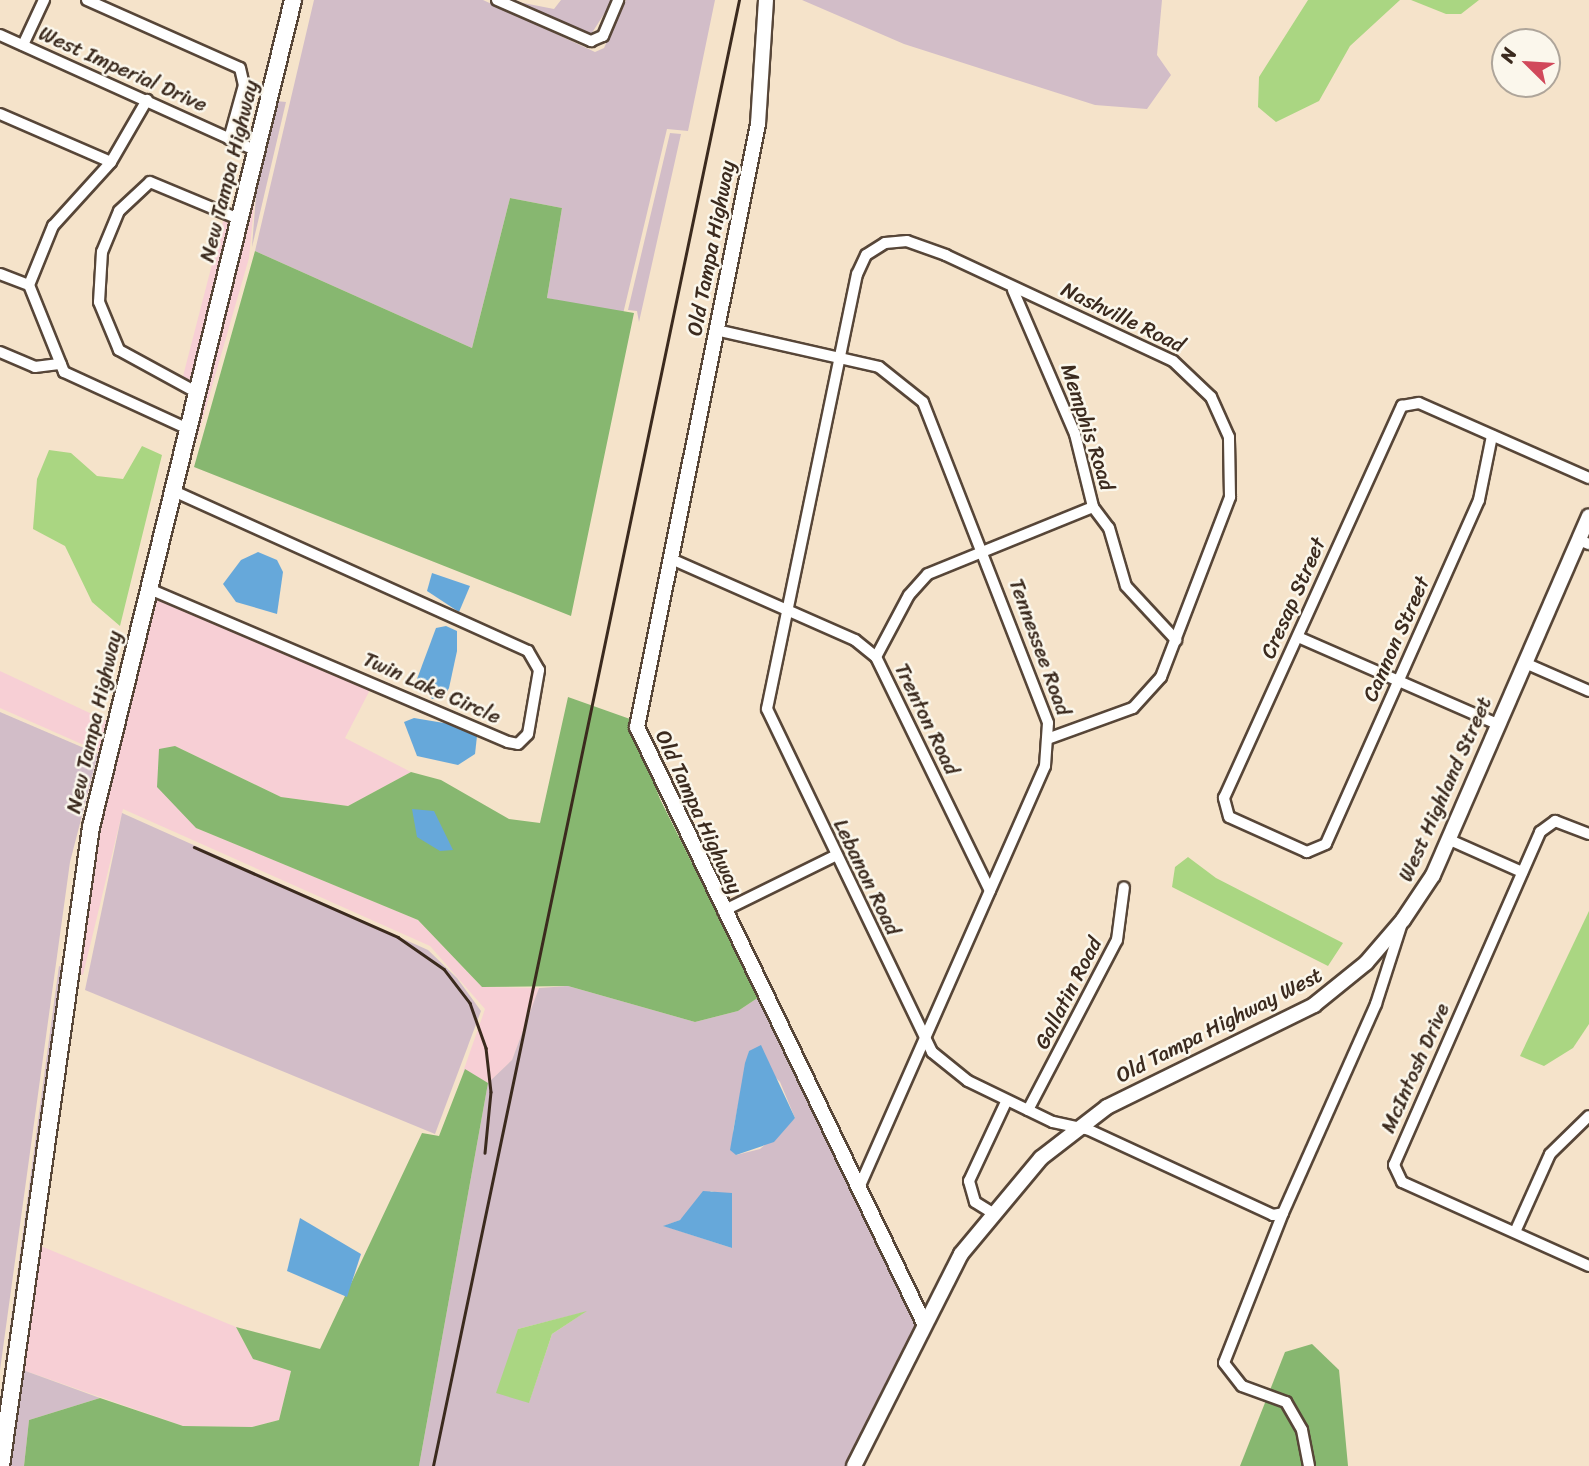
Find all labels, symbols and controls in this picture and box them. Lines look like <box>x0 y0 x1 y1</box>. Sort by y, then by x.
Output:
street label: West Imperial Drive <box>35 21 211 117</box>
north arrow <box>1491 28 1561 98</box>
text: N <box>1490 42 1526 68</box>
street label: New Tampa Highway <box>194 77 264 265</box>
street label: Old Tampa Highway <box>682 158 740 338</box>
street label: Nashville Road <box>1057 276 1189 358</box>
street label: Memphis Road <box>1056 360 1120 494</box>
street label: Cresap Street <box>1255 533 1331 663</box>
street label: Cannon Street <box>1357 572 1435 706</box>
street label: Tennessee Road <box>1004 575 1076 719</box>
street label: New Tampa Highway <box>61 628 127 816</box>
street label: Twin Lake Circle <box>359 646 505 730</box>
street label: Trenton Road <box>889 659 965 779</box>
street label: West Highland Street <box>1393 693 1497 885</box>
street label: Old Tampa Highway <box>650 726 748 898</box>
street label: Lebanon Road <box>828 815 906 939</box>
street label: Gallatin Road <box>1029 933 1107 1053</box>
street label: Old Tampa Highway West <box>1111 962 1327 1088</box>
street label: McIntosh Drive <box>1375 999 1455 1137</box>

